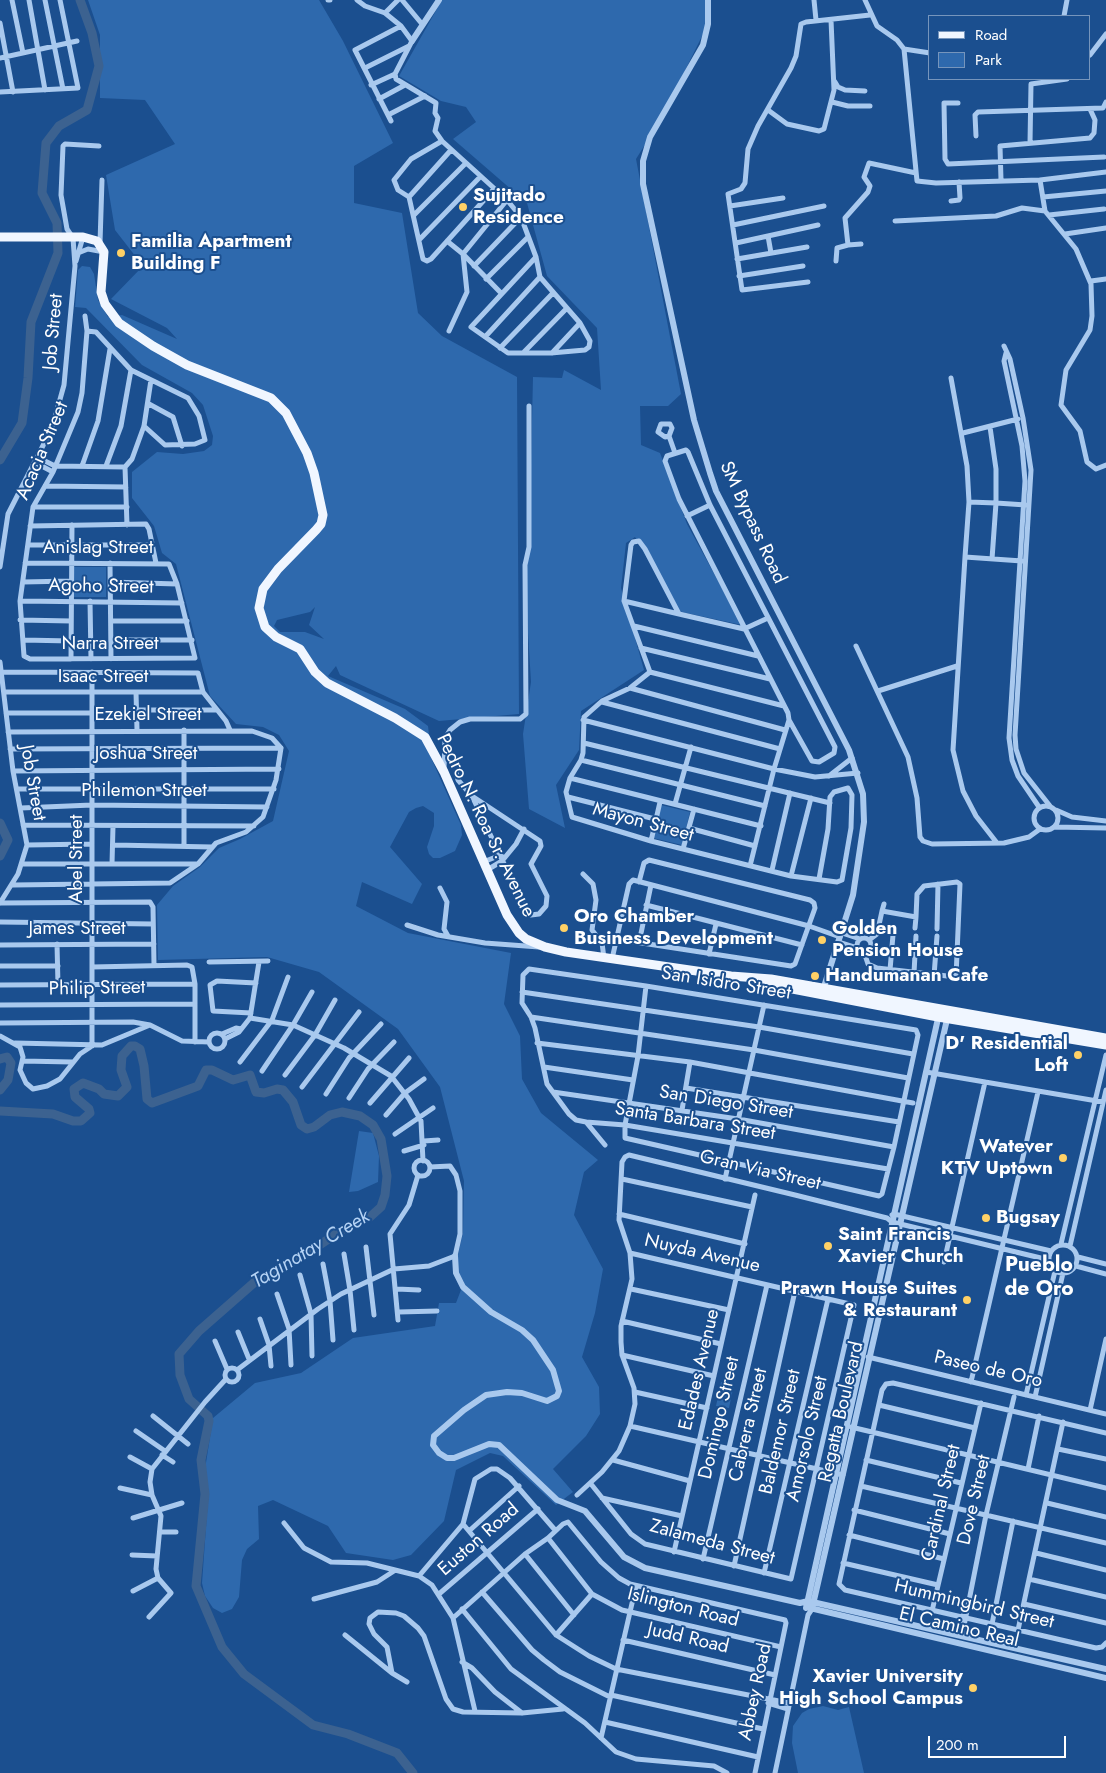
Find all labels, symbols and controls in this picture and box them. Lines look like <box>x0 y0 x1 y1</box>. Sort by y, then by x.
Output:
legend <box>928 15 1091 80</box>
text: Road <box>975 24 1007 46</box>
text: Park <box>975 49 1002 71</box>
place label: Sujitado Residence <box>473 185 564 229</box>
marker: Sujitado Residence <box>457 201 469 213</box>
place label: Familia Apartment Building F <box>131 231 292 275</box>
marker: Familia Apartment Building F <box>115 247 127 259</box>
street label: Job Street <box>39 293 69 371</box>
street label: Acacia Street <box>12 398 74 504</box>
street label: SM Bypass Road <box>714 458 790 588</box>
street label: Anislag Street <box>43 537 153 559</box>
street label: Agoho Street <box>48 575 154 599</box>
street label: Narra Street <box>61 633 159 655</box>
street label: Isaac Street <box>58 666 148 688</box>
street label: Ezekiel Street <box>94 704 202 726</box>
street label: Pedro N. Roa Sr. Avenue <box>431 731 539 921</box>
street label: Job Street <box>14 743 50 823</box>
street label: Joshua Street <box>95 743 197 765</box>
street label: Philemon Street <box>81 780 207 802</box>
street label: Mayon Street <box>590 799 696 847</box>
street label: Abel Street <box>66 815 88 903</box>
place label: Oro Chamber Business Development <box>574 906 773 950</box>
street label: James Street <box>29 918 125 940</box>
place label: Golden Pension House <box>832 918 963 962</box>
marker: Oro Chamber Business Development <box>558 922 570 934</box>
marker: Golden Pension House <box>816 934 828 946</box>
street label: San Isidro Street <box>660 962 792 1006</box>
place label: Handumanan Cafe <box>825 965 988 987</box>
marker: Handumanan Cafe <box>809 970 821 982</box>
street label: Philip Street <box>49 977 145 1001</box>
place label: D' Residential Loft <box>945 1033 1068 1077</box>
marker: D' Residential Loft <box>1072 1049 1084 1061</box>
street label: San Diego Street <box>657 1081 795 1125</box>
street label: Santa Barbara Street <box>613 1098 777 1146</box>
place label: Watever KTV Uptown <box>941 1136 1053 1180</box>
street label: Gran Via Street <box>697 1146 823 1196</box>
marker: Watever KTV Uptown <box>1057 1152 1069 1164</box>
water label: Taginatay Creek <box>247 1205 375 1295</box>
place label: Bugsay <box>996 1207 1060 1229</box>
marker: Bugsay <box>980 1212 992 1224</box>
place label: Saint Francis Xavier Church <box>838 1224 964 1268</box>
street label: Nuyda Avenue <box>642 1230 762 1278</box>
marker: Saint Francis Xavier Church <box>822 1240 834 1252</box>
district label: Pueblo de Oro <box>1004 1253 1074 1303</box>
place label: Prawn House Suites & Restaurant <box>781 1278 957 1322</box>
marker: Prawn House Suites & Restaurant <box>961 1294 973 1306</box>
street label: Edades Avenue <box>675 1307 725 1433</box>
street label: Regatta Boulevard <box>815 1339 869 1485</box>
street label: Paseo de Oro <box>932 1346 1044 1394</box>
street label: Domingo Street <box>695 1354 745 1482</box>
street label: Cabrera Street <box>725 1366 773 1484</box>
street label: Baldemor Street <box>756 1367 806 1497</box>
street label: Amorsolo Street <box>782 1374 834 1504</box>
street label: Cardinal Street <box>918 1442 966 1564</box>
street label: Dove Street <box>954 1453 996 1547</box>
street label: Euston Road <box>434 1499 524 1581</box>
street label: Zalameda Street <box>647 1515 777 1571</box>
street label: Hummingbird Street <box>892 1576 1056 1634</box>
street label: Islington Road <box>625 1583 741 1633</box>
street label: El Camino Real <box>897 1603 1021 1653</box>
street label: Judd Road <box>645 1619 731 1659</box>
street label: Abbey Road <box>735 1641 777 1743</box>
place label: Xavier University High School Campus <box>779 1666 963 1710</box>
marker: Xavier University High School Campus <box>967 1682 979 1694</box>
scale bar <box>931 1726 1068 1758</box>
text: 200 m <box>936 1734 979 1756</box>

